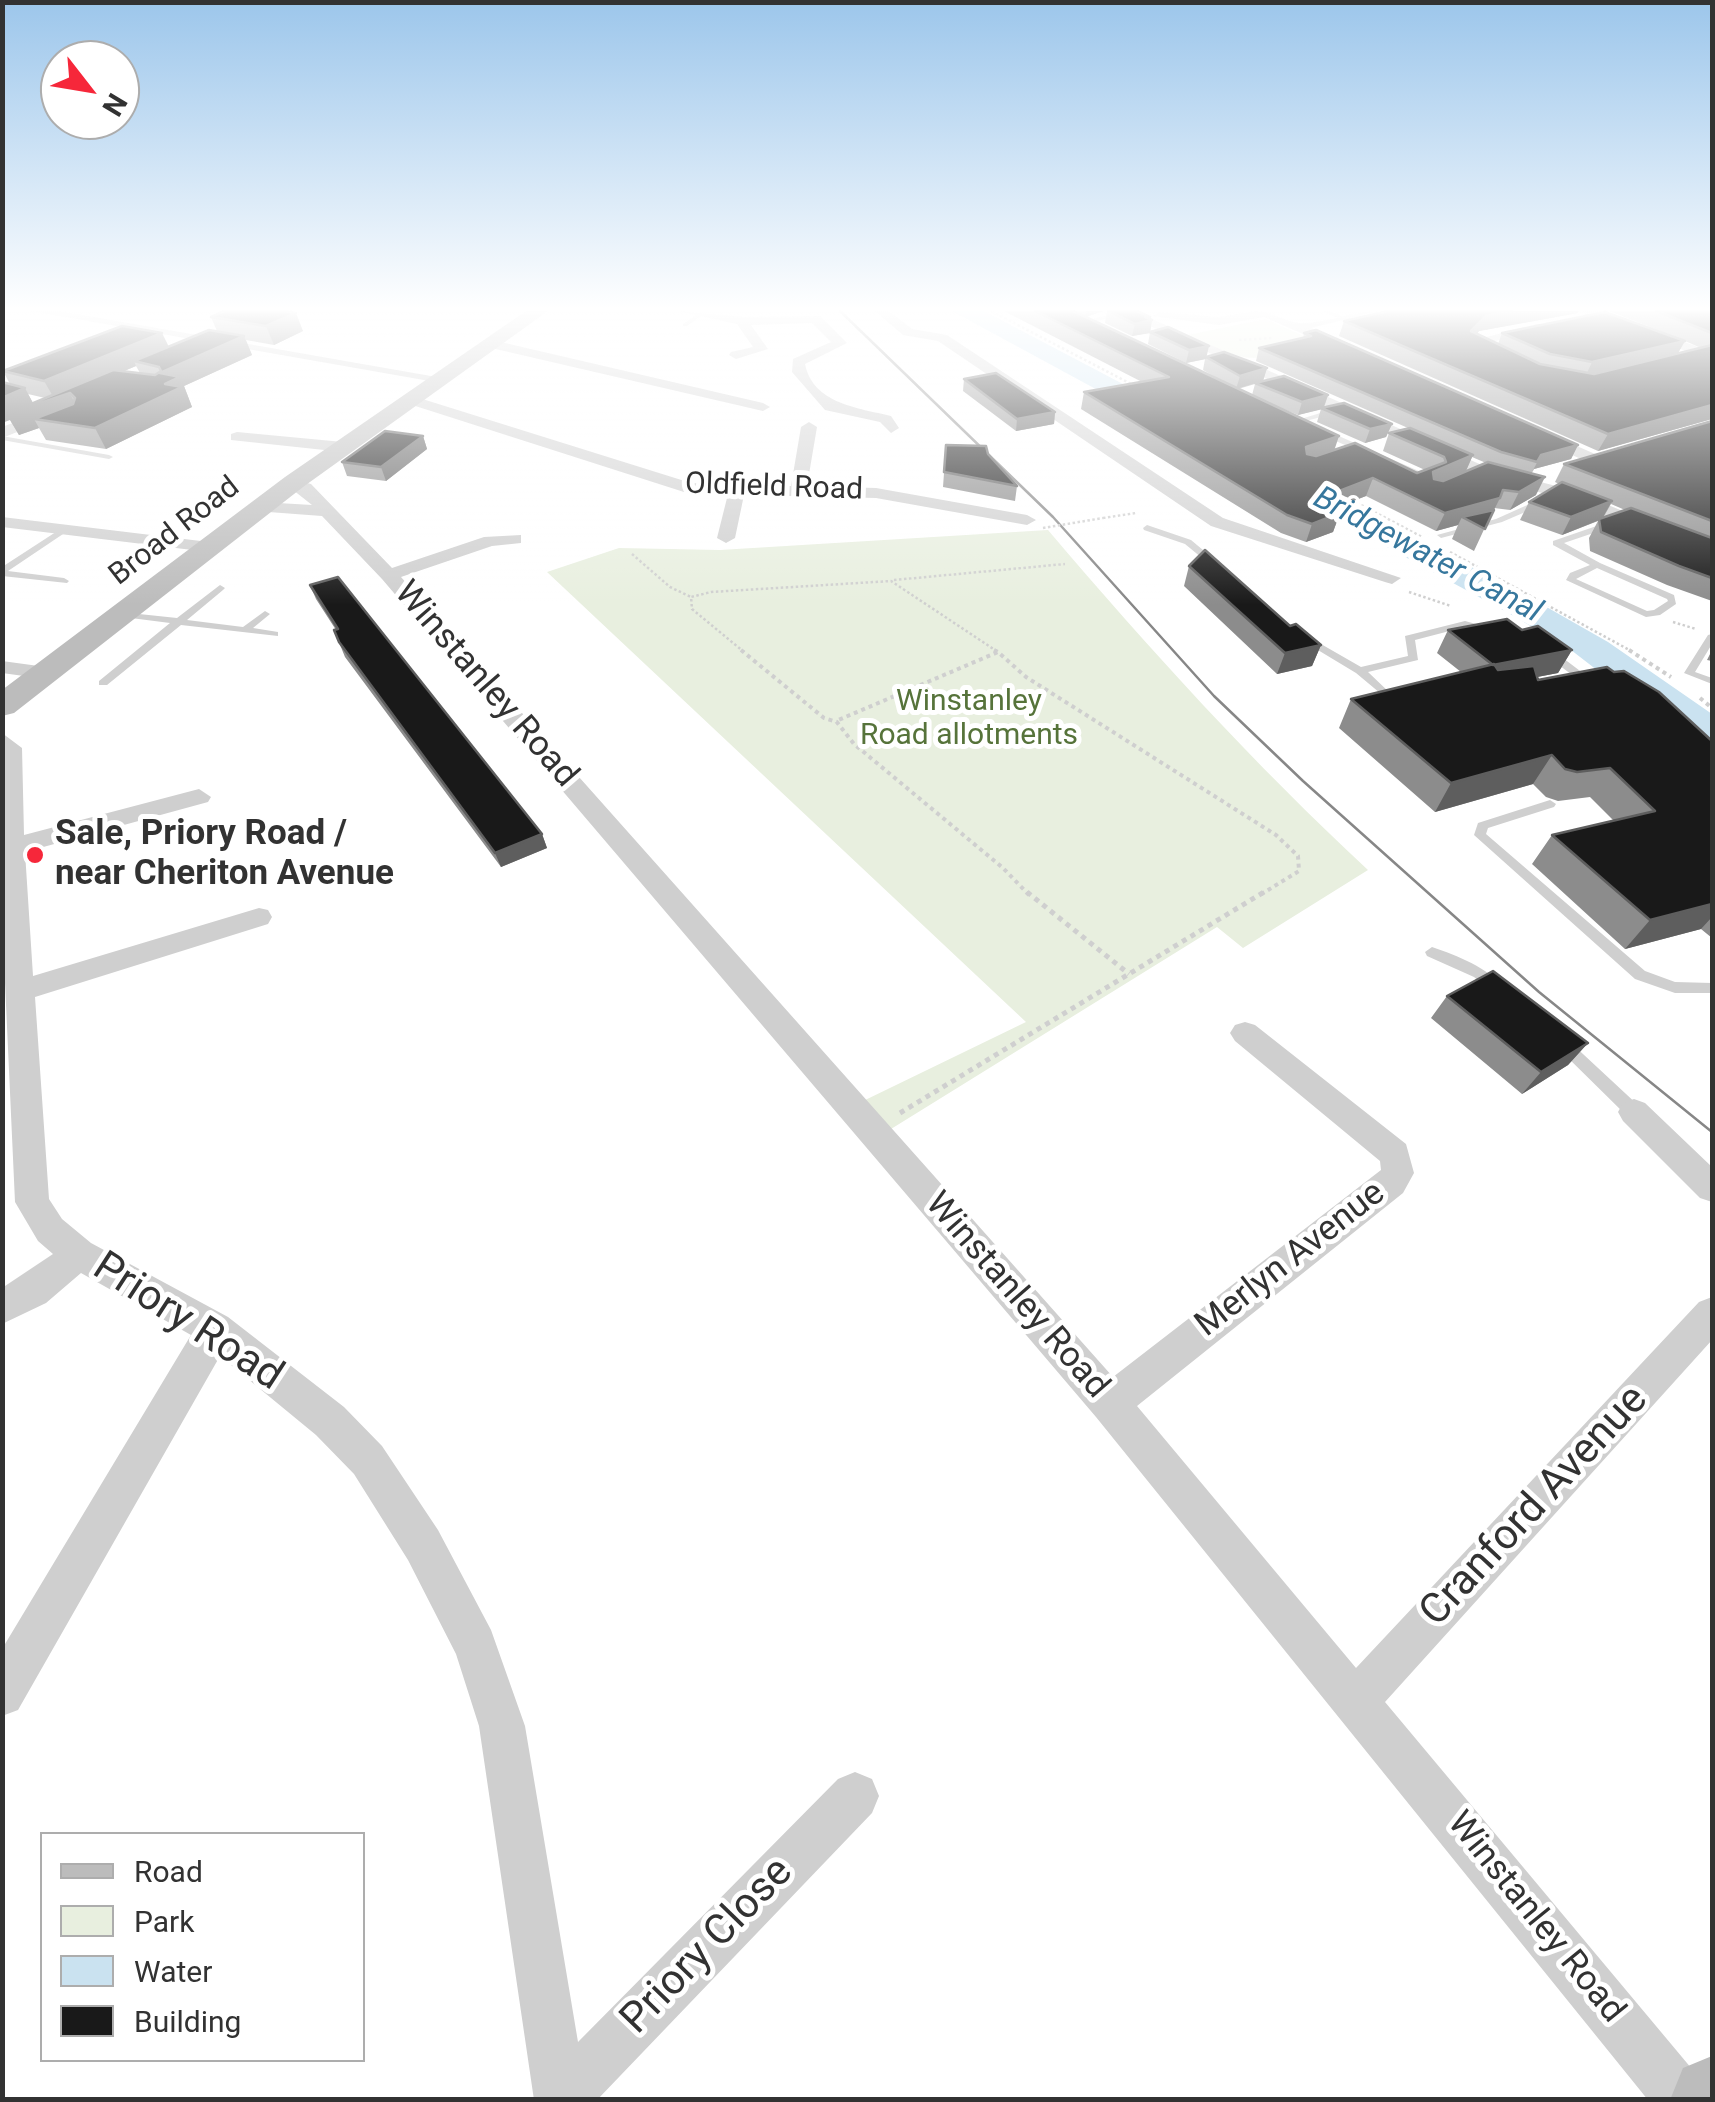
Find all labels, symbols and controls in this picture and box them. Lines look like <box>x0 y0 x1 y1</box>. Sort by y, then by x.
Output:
north arrow <box>40 40 140 140</box>
text: N <box>95 88 134 122</box>
street label: Oldfield Road <box>684 467 864 509</box>
street label: Broad Road <box>103 470 247 594</box>
water label: Bridgewater Canal <box>1306 480 1548 632</box>
street label: Winstanley Road <box>384 573 586 797</box>
park label: Winstanley Road allotments <box>860 684 1078 754</box>
place label: Sale, Priory Road / near Cheriton Avenue <box>55 814 394 896</box>
marker: Sale, Priory Road / near Cheriton Avenue <box>24 844 46 866</box>
street label: Merlyn Avenue <box>1188 1173 1394 1347</box>
street label: Winstanley Road <box>915 1184 1117 1408</box>
street label: Priory Road <box>83 1243 291 1403</box>
street label: Cranford Avenue <box>1411 1376 1659 1638</box>
street label: Winstanley Road <box>1437 1804 1633 2032</box>
legend <box>40 1832 365 2062</box>
street label: Priory Close <box>612 1848 804 2046</box>
text: Road <box>134 1854 203 1889</box>
text: Park <box>134 1904 194 1939</box>
text: Water <box>134 1954 212 1989</box>
text: Building <box>134 2004 241 2039</box>

